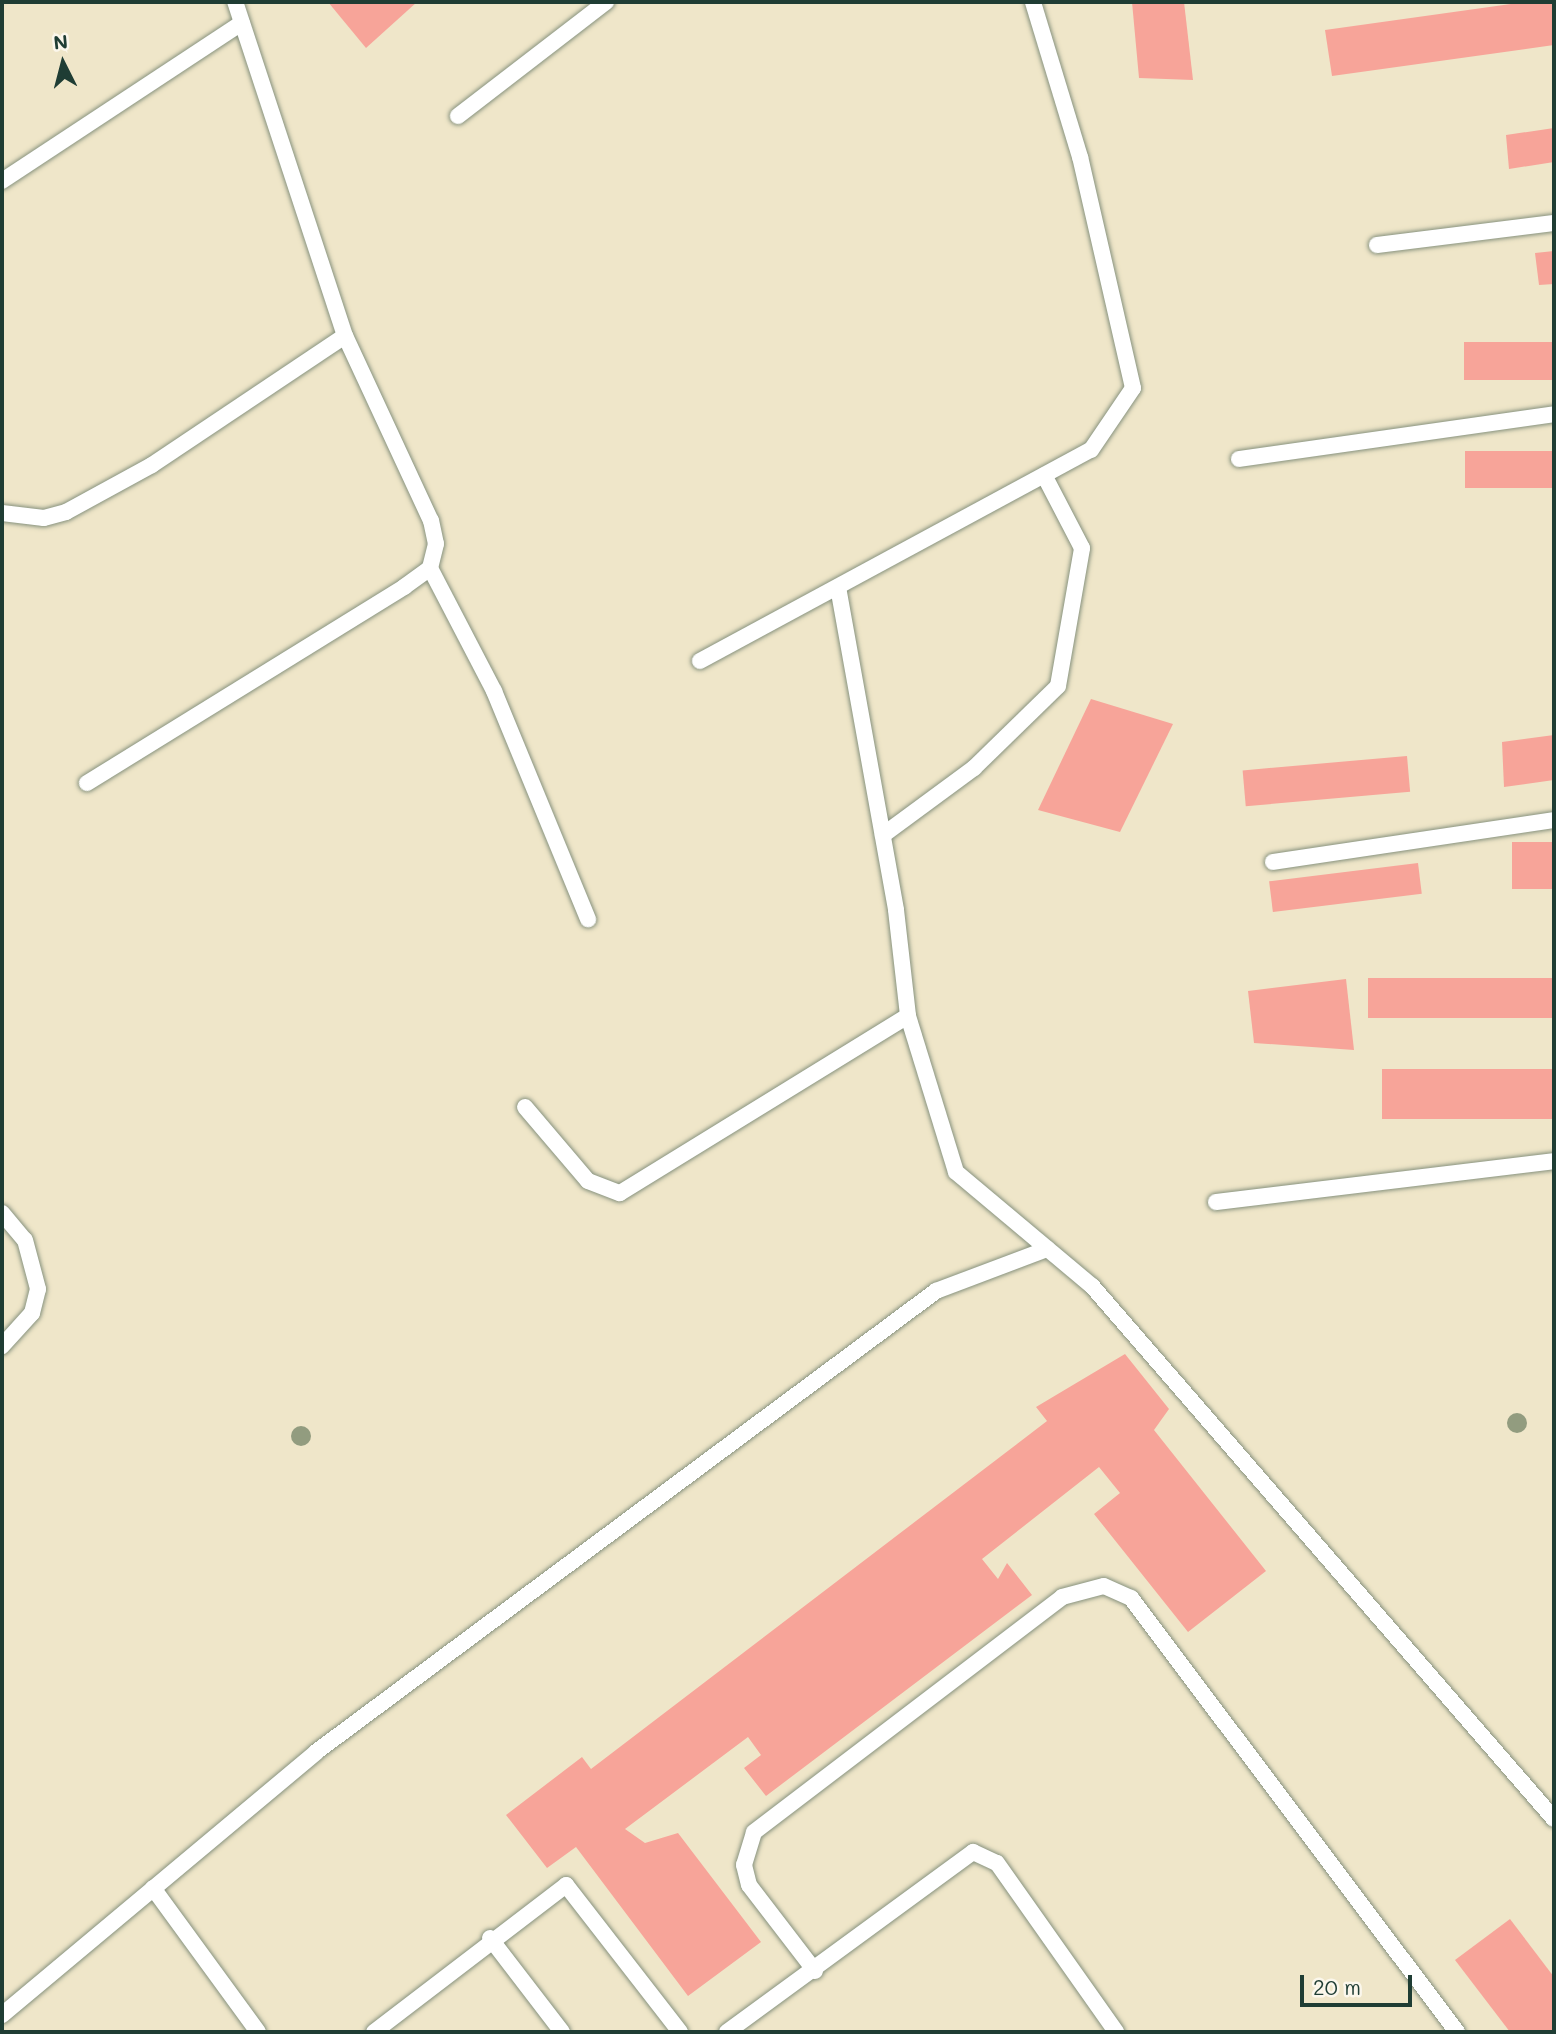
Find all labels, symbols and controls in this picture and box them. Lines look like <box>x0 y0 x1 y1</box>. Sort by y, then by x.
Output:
north arrow <box>28 28 98 98</box>
text: N <box>52 28 69 55</box>
scale bar <box>1304 1960 1416 2004</box>
text: 20 m <box>1313 1973 1361 2000</box>

